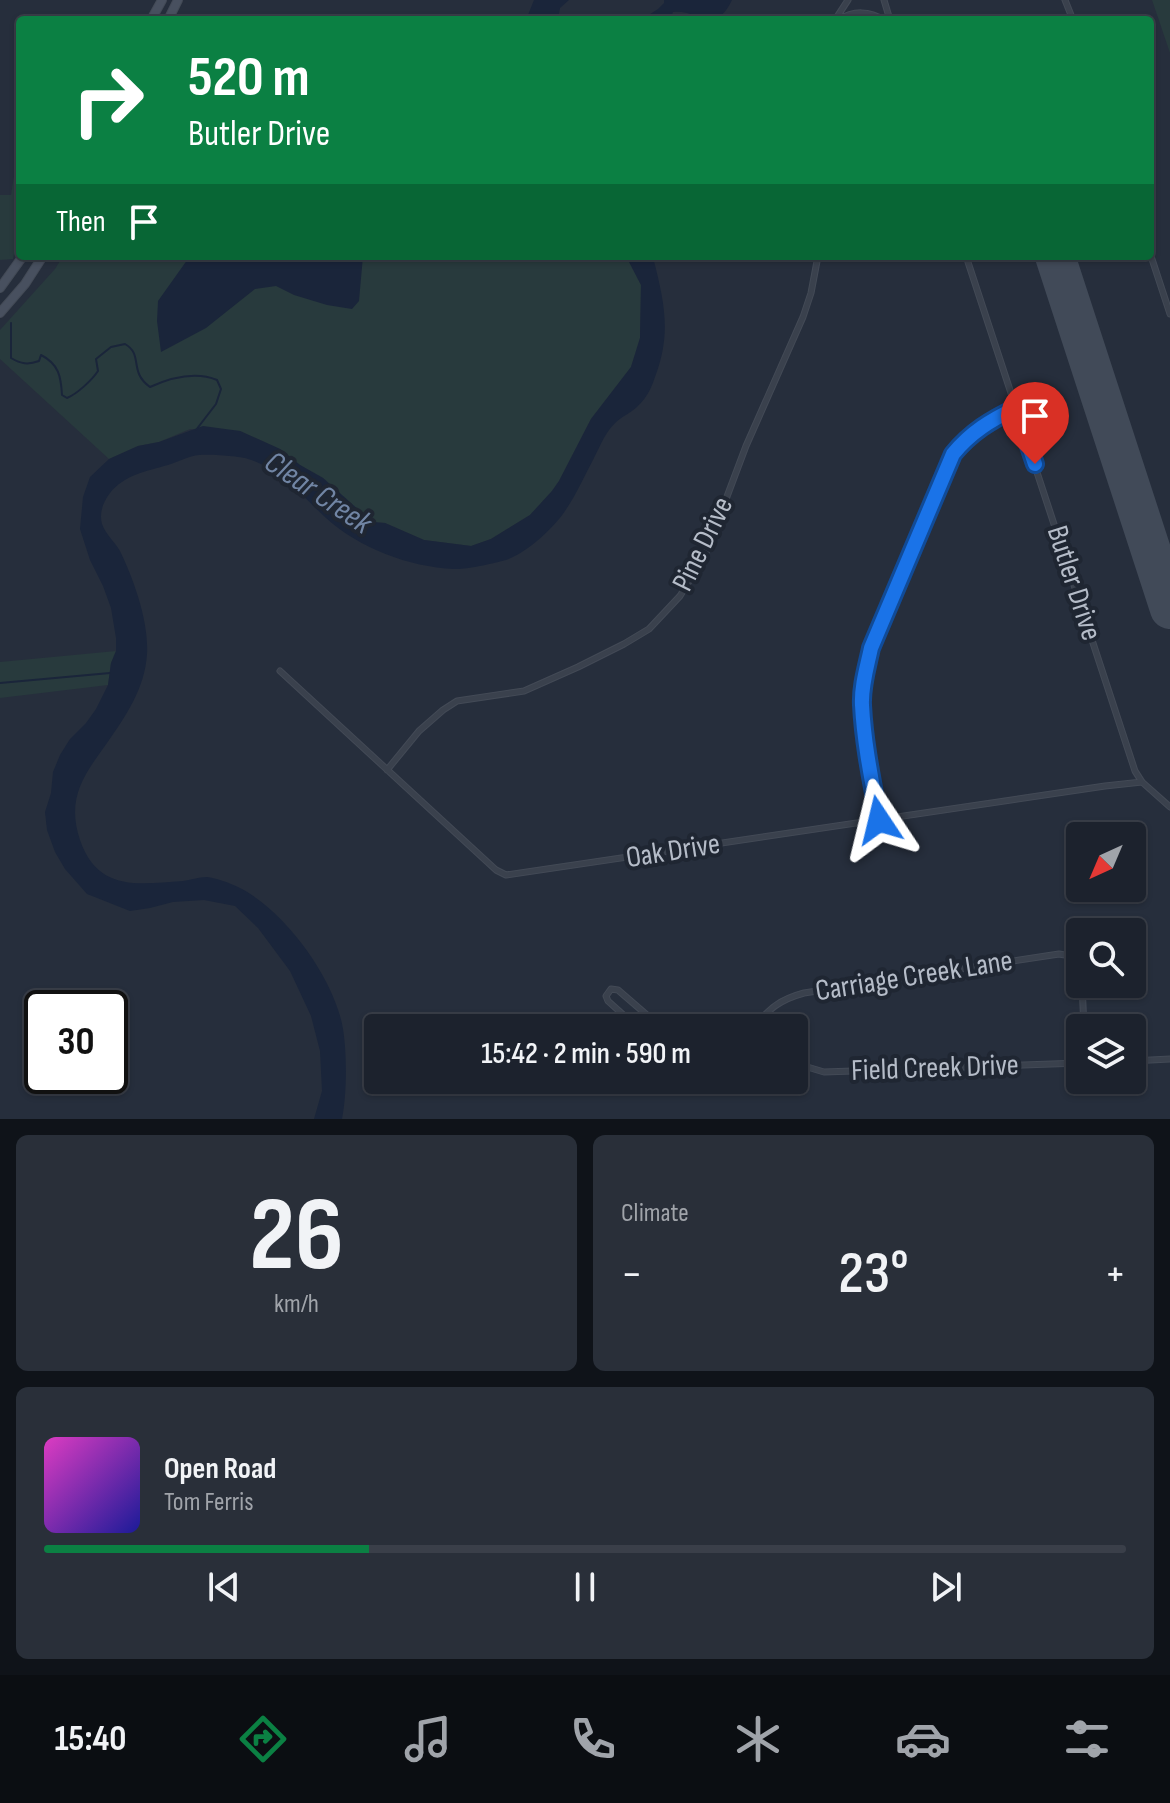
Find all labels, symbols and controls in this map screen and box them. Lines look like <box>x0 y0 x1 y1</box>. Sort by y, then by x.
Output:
text: 520 m <box>188 45 310 112</box>
icon: right <box>56 48 160 152</box>
text: Butler Drive <box>188 113 330 156</box>
icon: arrive <box>122 200 166 244</box>
text: Then <box>56 204 106 240</box>
pin <box>1001 382 1069 464</box>
icon: arrive <box>1013 394 1057 438</box>
water label: Clear Creek <box>257 443 380 544</box>
street label: Pine Drive <box>665 491 741 597</box>
street label: Butler Drive <box>1039 521 1109 645</box>
position arrow <box>837 778 921 862</box>
north arrow <box>1066 822 1146 902</box>
map controls <box>1066 822 1146 1094</box>
street label: Oak Drive <box>623 826 723 876</box>
button: search <box>1066 918 1146 998</box>
street label: Carriage Creek Lane <box>813 943 1015 1009</box>
speed limit sign: 30 <box>24 990 128 1094</box>
button: layers <box>1066 1014 1146 1094</box>
text: 15:42 · 2 min · 590 m <box>481 1036 691 1072</box>
street label: Field Creek Drive <box>851 1047 1019 1089</box>
text: 26 <box>249 1174 344 1299</box>
text: Climate <box>621 1198 689 1229</box>
text: 23° <box>838 1238 909 1310</box>
text: − <box>621 1248 643 1301</box>
text: + <box>1104 1248 1126 1301</box>
text: km/h <box>274 1289 319 1320</box>
text: Open Road <box>164 1451 276 1487</box>
text: Tom Ferris <box>164 1487 254 1518</box>
icon: previous <box>202 1565 246 1609</box>
icon: pause <box>563 1565 607 1609</box>
icon: next <box>924 1565 968 1609</box>
icon: directions <box>235 1711 291 1767</box>
icon: music <box>400 1711 456 1767</box>
icon: phone <box>565 1711 621 1767</box>
icon: climate <box>730 1711 786 1767</box>
icon: car <box>895 1711 951 1767</box>
icon: filters <box>1059 1711 1115 1767</box>
text: 15:40 <box>54 1718 126 1761</box>

